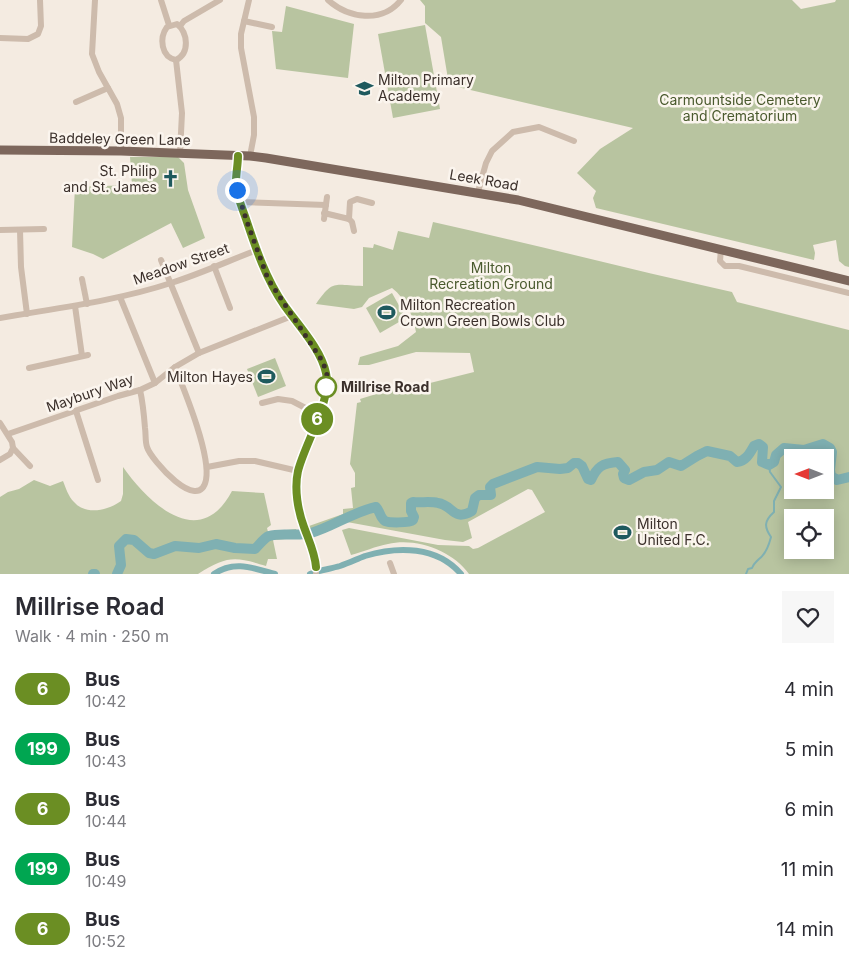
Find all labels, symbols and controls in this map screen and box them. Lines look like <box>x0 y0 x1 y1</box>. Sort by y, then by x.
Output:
place label: Milton Primary Academy <box>378 71 474 104</box>
school or university icon: Milton Primary Academy <box>354 78 374 98</box>
park label: Carmountside Cemetery and Crematorium <box>659 91 821 124</box>
street label: Baddeley Green Lane <box>49 129 191 148</box>
place label: St. Philip and St. James <box>63 162 157 195</box>
street label: Leek Road <box>448 165 520 194</box>
church icon: St. Philip and St. James <box>161 169 181 189</box>
your location <box>225 178 250 203</box>
street label: Meadow Street <box>131 239 231 288</box>
park label: Milton Recreation Ground <box>429 259 553 292</box>
place label: Milton Recreation Crown Green Bowls Club <box>400 296 565 329</box>
sports icon: Milton Recreation Crown Green Bowls Club <box>376 303 396 323</box>
sports icon: Milton Hayes <box>257 367 277 387</box>
place label: Milton Hayes <box>167 368 253 385</box>
street label: Maybury Way <box>44 370 136 415</box>
marker: Millrise Road <box>315 376 337 398</box>
place label: Millrise Road <box>341 378 429 395</box>
line badge: 6 <box>301 403 333 435</box>
text: 6 <box>311 408 323 429</box>
north arrow <box>784 449 834 499</box>
map controls <box>784 449 834 559</box>
button: locate <box>784 509 834 559</box>
place label: Milton United F.C. <box>637 515 710 548</box>
sports icon: Milton United F.C. <box>613 522 633 542</box>
button: heart <box>782 591 834 643</box>
text: Millrise Road <box>15 592 164 621</box>
text: Walk · 4 min · 250 m <box>15 626 169 646</box>
text: Bus <box>85 668 120 691</box>
text: 6 <box>37 678 48 699</box>
text: 4 min <box>784 678 834 701</box>
text: 10:42 <box>85 691 126 711</box>
text: Bus <box>85 728 120 751</box>
text: 199 <box>27 738 58 759</box>
text: 5 min <box>785 738 834 761</box>
text: 10:43 <box>85 751 126 771</box>
text: Bus <box>85 788 120 811</box>
text: 6 <box>37 798 48 819</box>
text: 6 min <box>784 798 834 821</box>
text: 10:44 <box>85 811 127 831</box>
text: Bus <box>85 848 120 871</box>
text: 199 <box>27 858 58 879</box>
text: 11 min <box>781 858 834 881</box>
text: 10:49 <box>85 871 126 891</box>
text: Bus <box>85 908 120 931</box>
text: 6 <box>37 918 48 939</box>
text: 14 min <box>776 918 834 941</box>
text: 10:52 <box>85 931 126 951</box>

